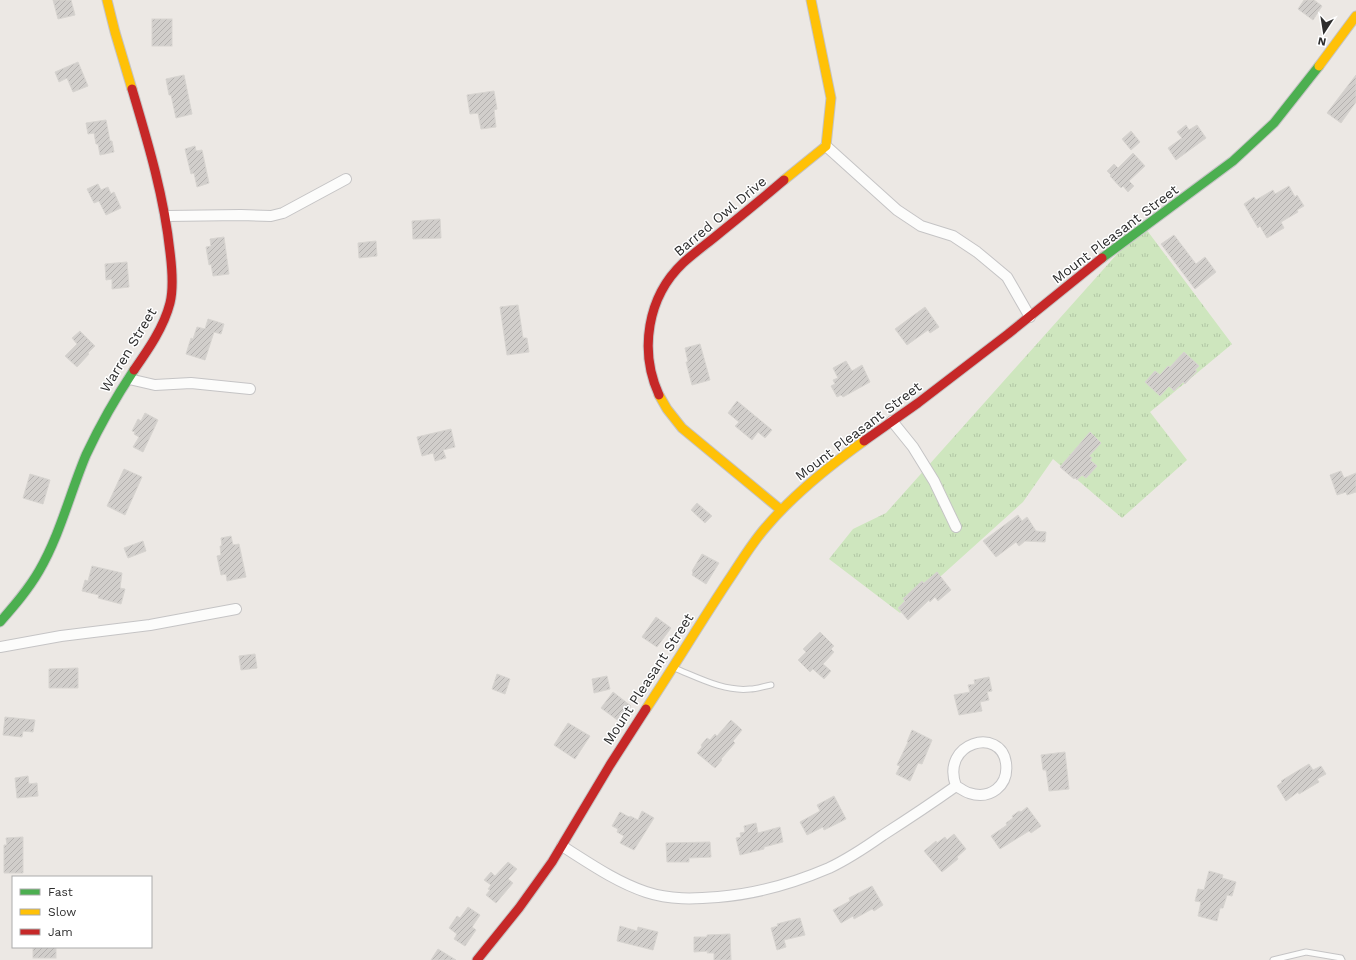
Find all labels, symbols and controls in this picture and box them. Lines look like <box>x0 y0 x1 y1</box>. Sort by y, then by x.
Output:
north arrow <box>1304 12 1344 52</box>
text: N <box>1317 34 1327 48</box>
street label: Barred Owl Drive <box>671 173 769 259</box>
street label: Mount Pleasant Street <box>1049 181 1181 287</box>
street label: Warren Street <box>97 305 160 395</box>
street label: Mount Pleasant Street <box>792 378 924 484</box>
street label: Mount Pleasant Street <box>599 610 697 748</box>
legend <box>12 876 152 948</box>
text: Fast <box>48 885 73 899</box>
text: Slow <box>48 905 76 919</box>
text: Jam <box>48 925 73 939</box>

